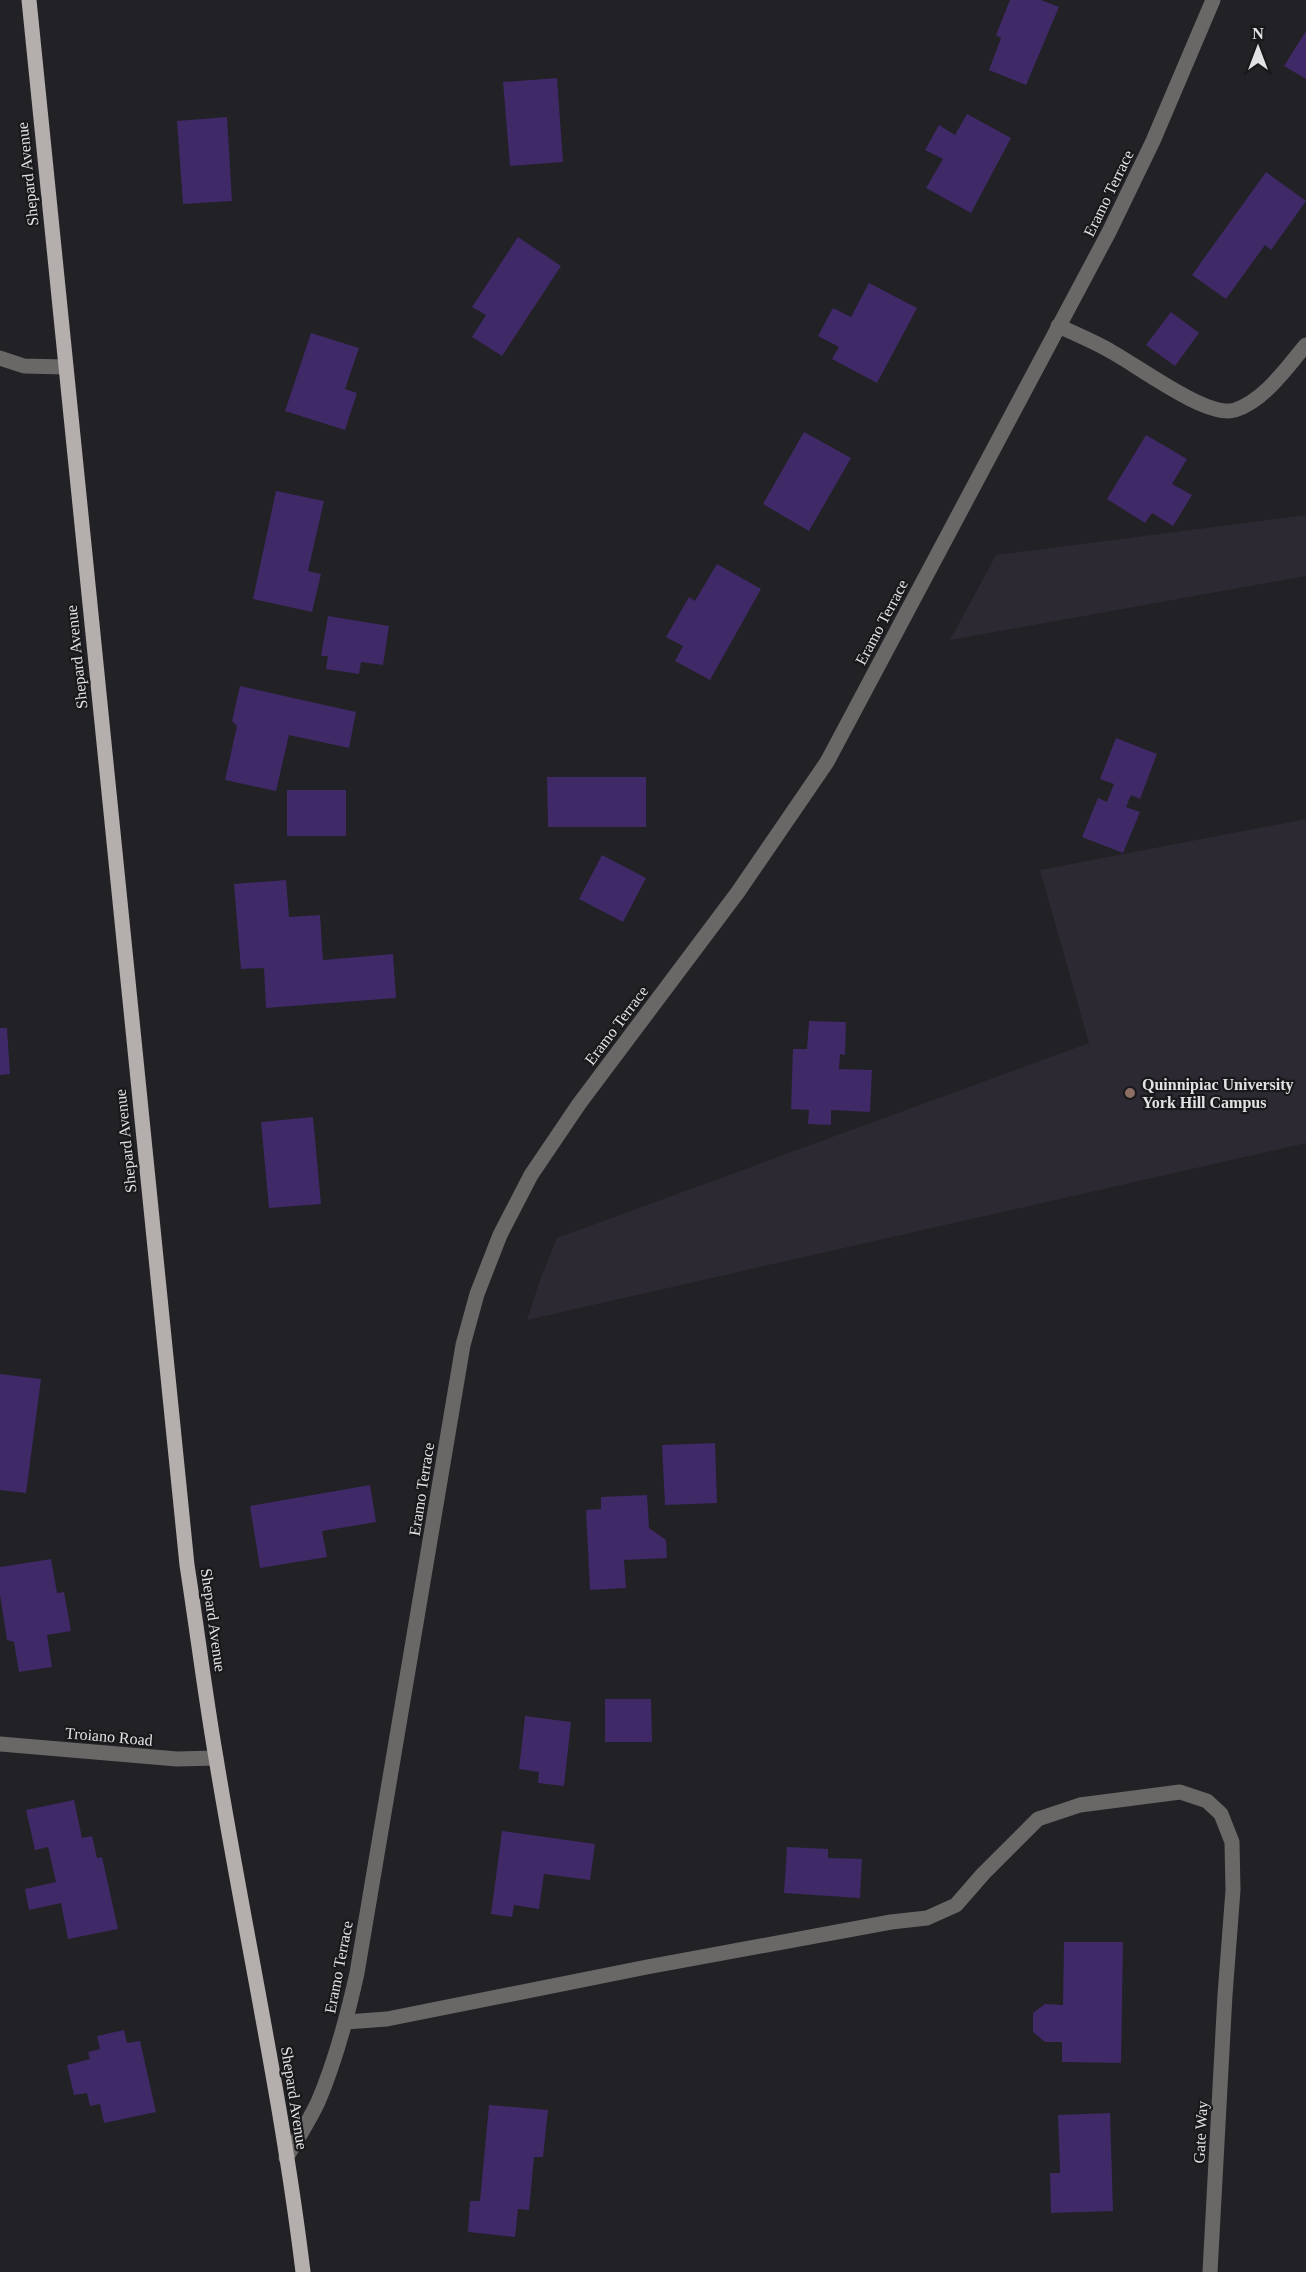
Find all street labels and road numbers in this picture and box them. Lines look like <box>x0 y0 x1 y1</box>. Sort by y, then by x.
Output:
street label: Shepard Avenue <box>14 121 42 227</box>
street label: Eramo Terrace <box>1080 147 1137 239</box>
street label: Eramo Terrace <box>852 577 911 668</box>
street label: Shepard Avenue <box>63 604 91 710</box>
street label: Eramo Terrace <box>581 983 651 1068</box>
street label: Shepard Avenue <box>112 1088 140 1194</box>
street label: Eramo Terrace <box>406 1441 437 1537</box>
street label: Shepard Avenue <box>197 1567 229 1673</box>
street label: Troiano Road <box>64 1724 153 1749</box>
street label: Eramo Terrace <box>321 1919 356 2015</box>
street label: Shepard Avenue <box>277 2045 311 2151</box>
street label: Gate Way <box>1190 2100 1212 2164</box>

